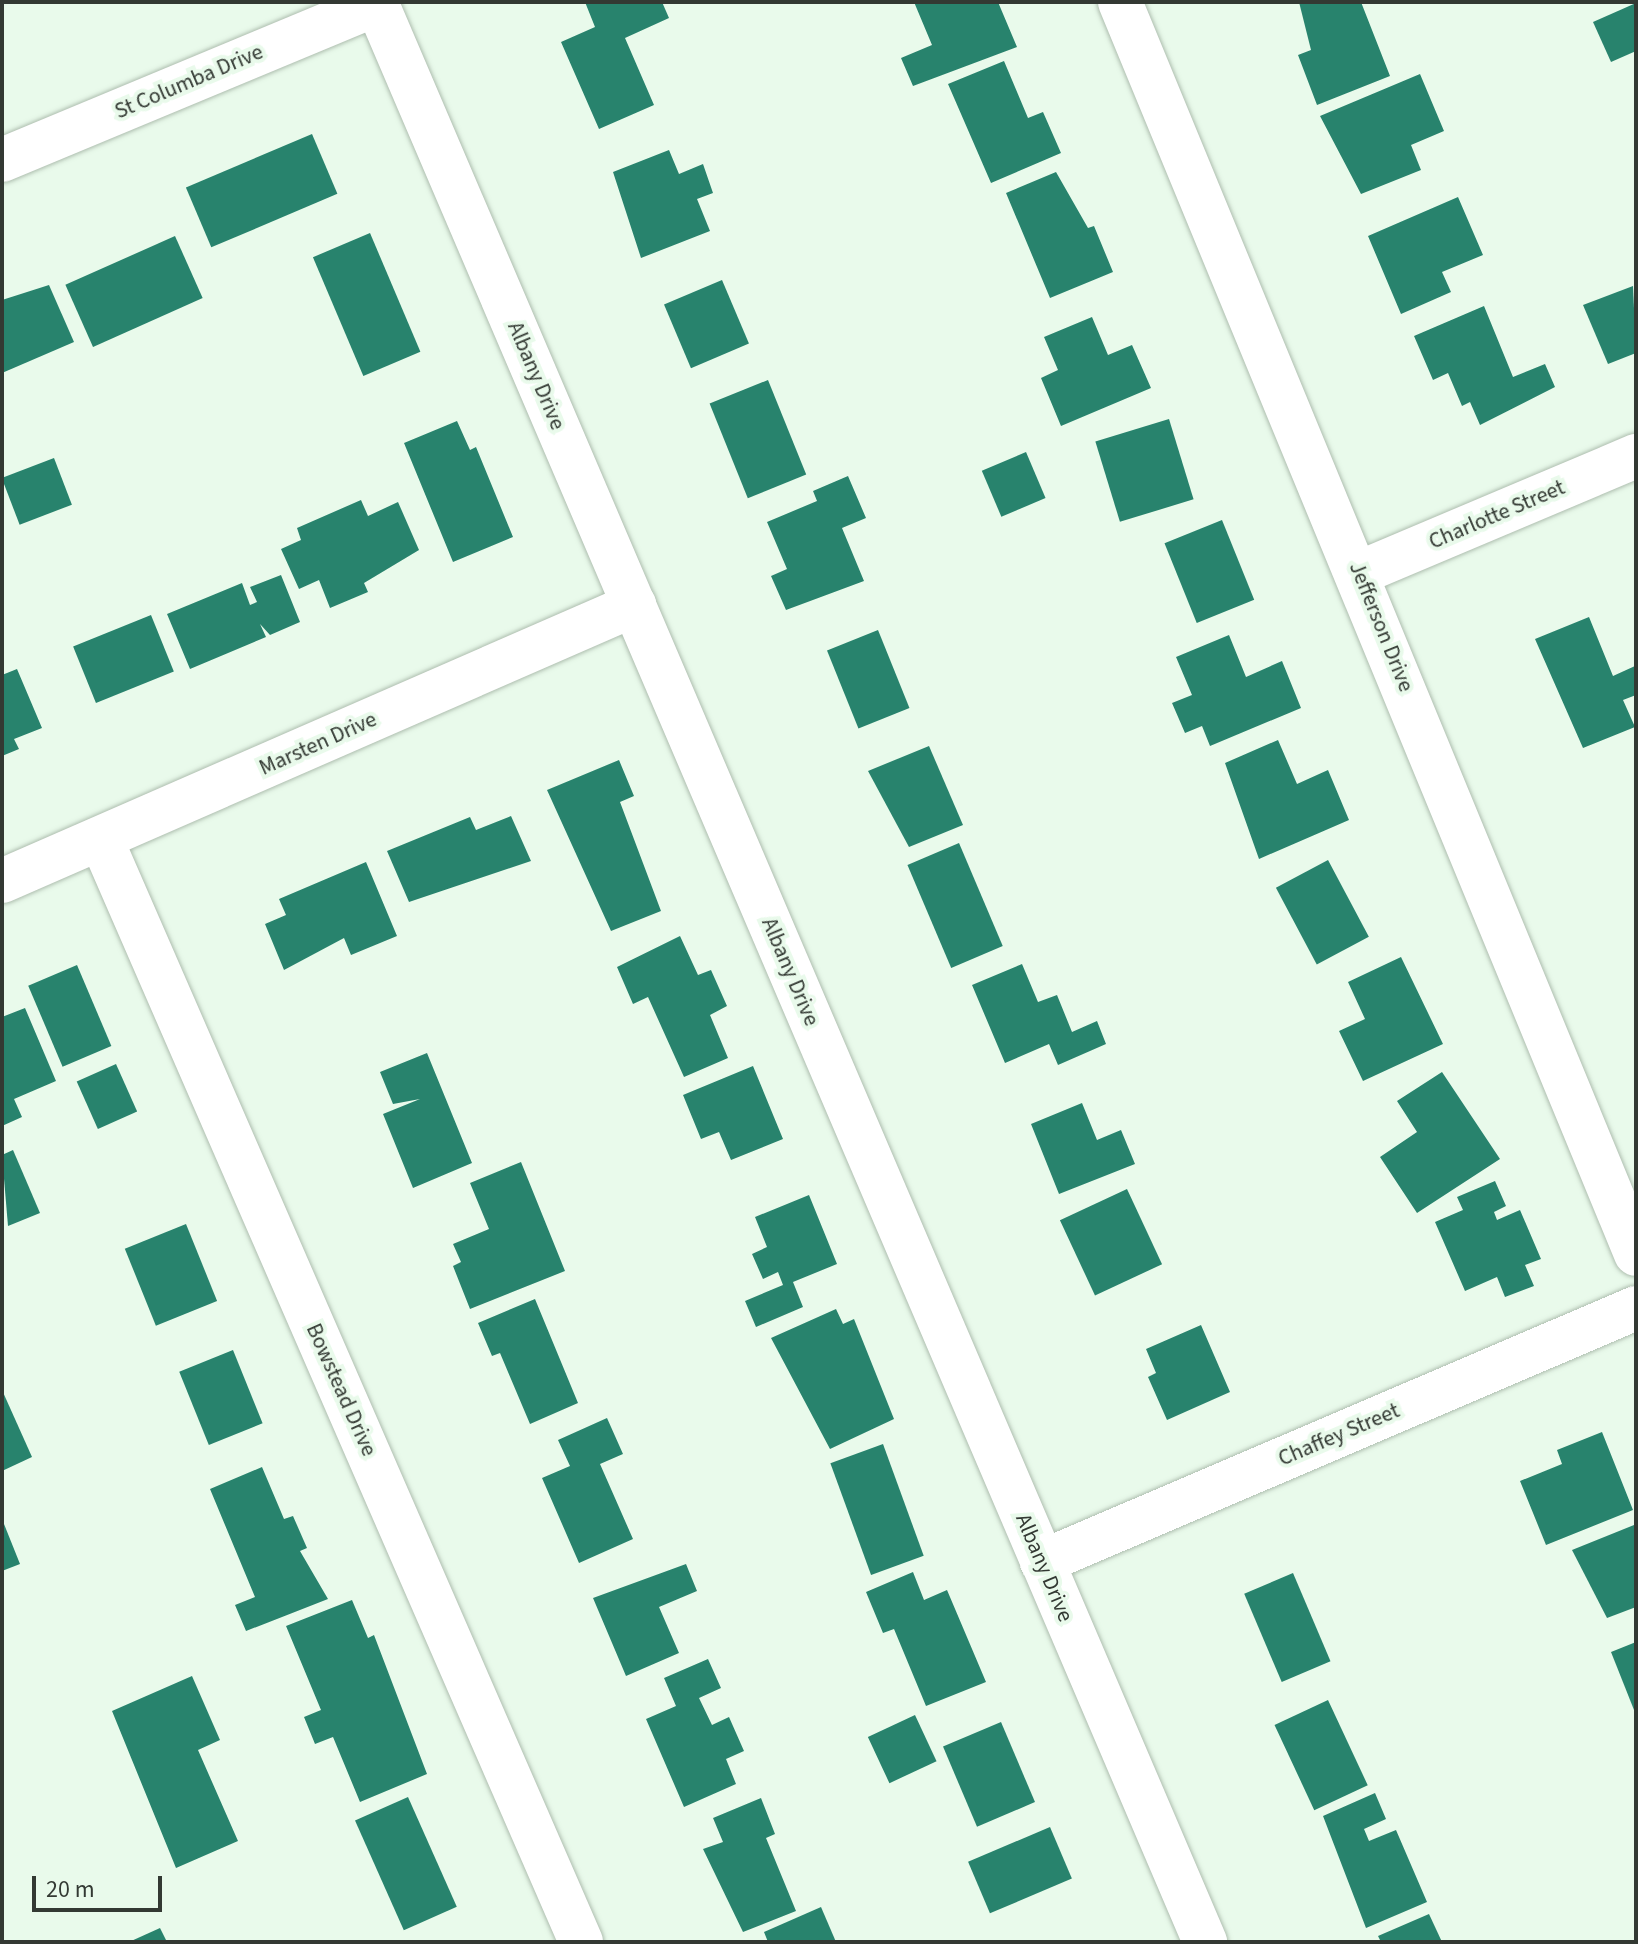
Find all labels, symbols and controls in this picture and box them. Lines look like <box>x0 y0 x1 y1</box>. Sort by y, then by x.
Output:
street label: St Columba Drive <box>111 39 267 125</box>
street label: Albany Drive <box>501 318 571 434</box>
street label: Charlotte Street <box>1425 475 1569 555</box>
street label: Jefferson Drive <box>1343 558 1419 696</box>
street label: Marsten Drive <box>255 706 381 782</box>
street label: Albany Drive <box>755 914 825 1030</box>
street label: Bowstead Drive <box>300 1320 382 1460</box>
street label: Chaffey Street <box>1275 1398 1403 1472</box>
street label: Albany Drive <box>1009 1510 1079 1626</box>
scale bar <box>36 1860 166 1910</box>
text: 20 m <box>46 1872 95 1907</box>

